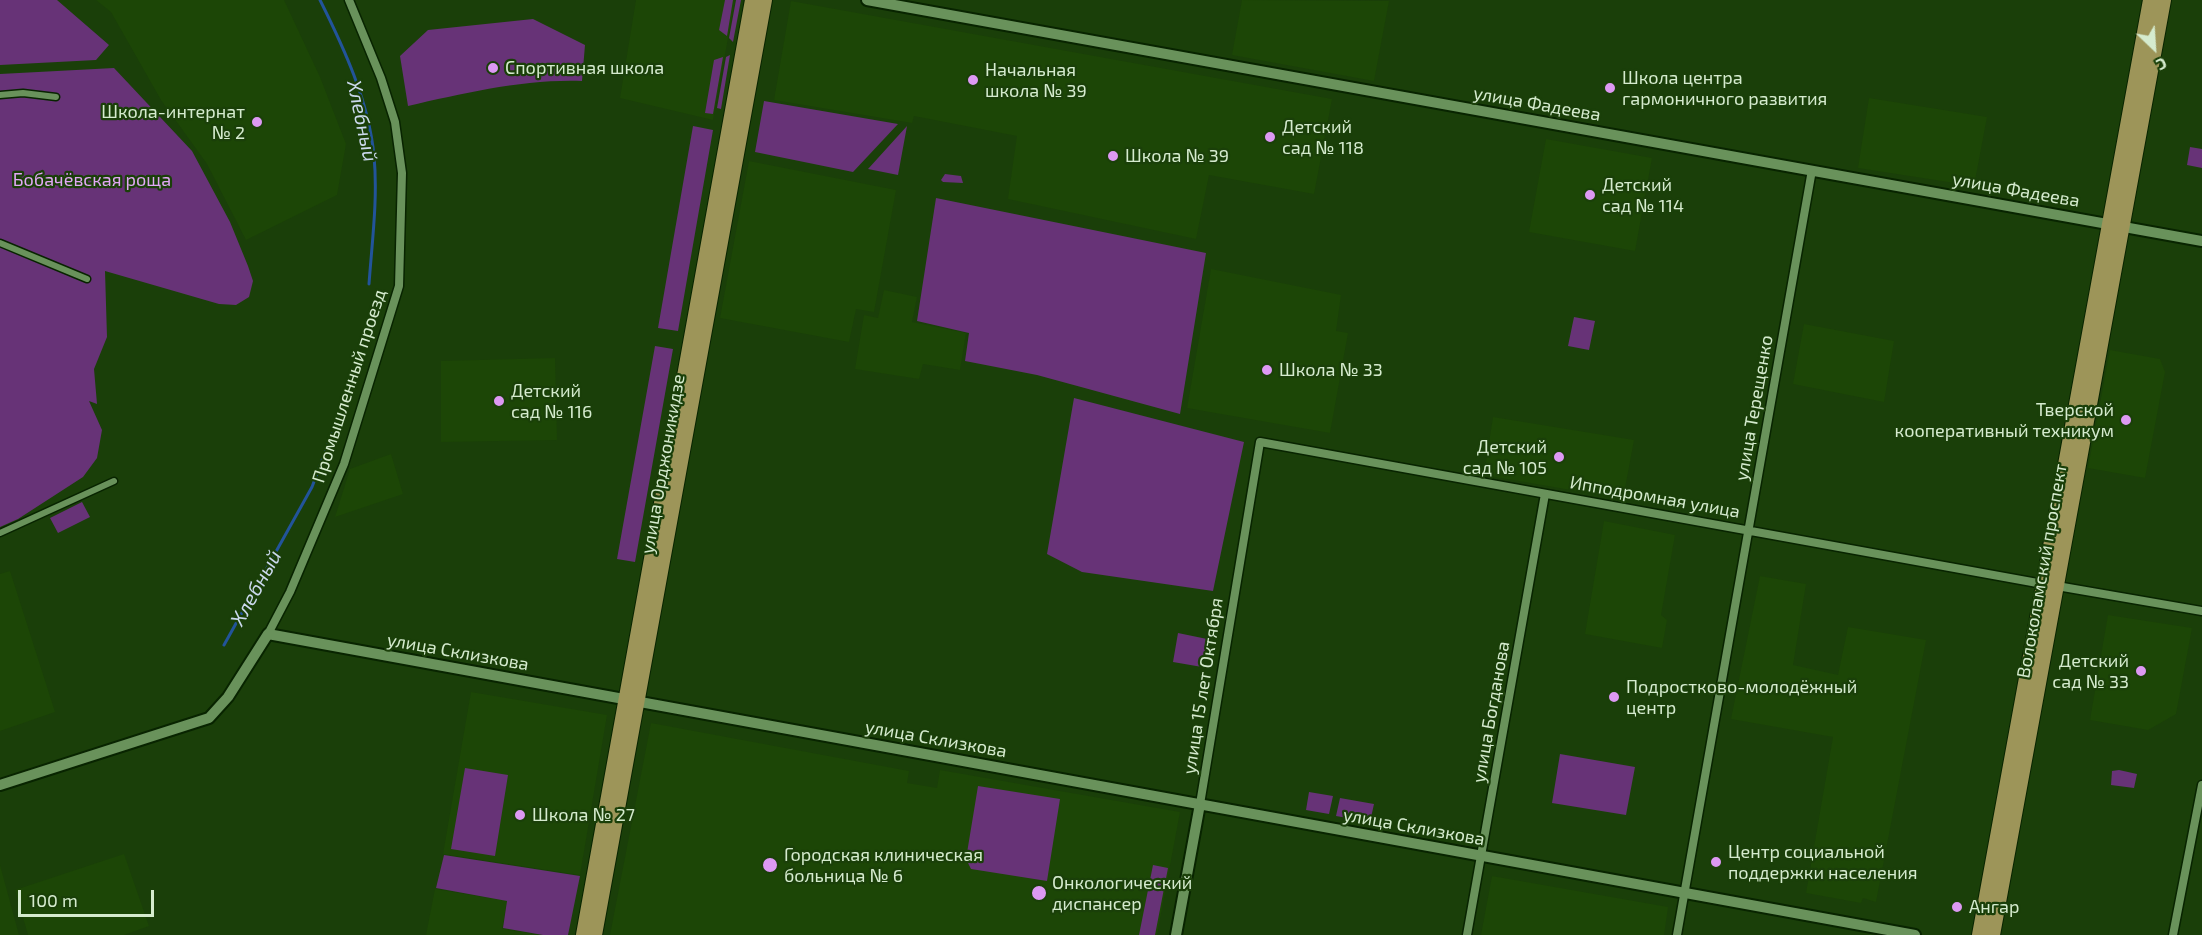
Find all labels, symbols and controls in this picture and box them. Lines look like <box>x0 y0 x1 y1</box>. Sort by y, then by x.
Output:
north arrow <box>2124 18 2184 78</box>
text: С <box>2154 54 2170 75</box>
place label: Спортивная школа <box>505 57 664 79</box>
place label: Начальная школа № 39 <box>985 59 1087 101</box>
marker: Спортивная школа <box>486 61 500 75</box>
place label: Школа центра гармоничного развития <box>1622 67 1827 110</box>
marker: Начальная школа № 39 <box>966 73 980 87</box>
water label: Хлебный <box>342 78 382 164</box>
marker: Школа центра гармоничного развития <box>1603 81 1617 95</box>
street label: улица Фадеева <box>1472 82 1602 126</box>
place label: Школа-интернат № 2 <box>101 101 245 144</box>
marker: Школа-интернат № 2 <box>250 115 264 129</box>
place label: Детский сад № 118 <box>1282 116 1364 158</box>
marker: Детский сад № 118 <box>1263 130 1277 144</box>
place label: Школа № 39 <box>1125 145 1229 167</box>
marker: Школа № 39 <box>1106 149 1120 163</box>
street label: улица Фадеева <box>1951 168 2081 212</box>
park label: Бобачёвская роща <box>13 169 171 191</box>
place label: Детский сад № 114 <box>1602 174 1684 216</box>
marker: Детский сад № 114 <box>1583 188 1597 202</box>
street label: Промышленный проезд <box>307 286 391 486</box>
street label: улица Терещенко <box>1731 333 1777 483</box>
place label: Школа № 33 <box>1279 359 1383 381</box>
marker: Школа № 33 <box>1260 363 1274 377</box>
street label: улица Орджоникидзе <box>637 372 689 556</box>
place label: Детский сад № 116 <box>511 380 592 422</box>
marker: Детский сад № 116 <box>492 394 506 408</box>
place label: Тверской кооперативный техникум <box>1895 399 2114 442</box>
marker: Тверской кооперативный техникум <box>2119 413 2133 427</box>
place label: Детский сад № 105 <box>1463 436 1547 478</box>
marker: Детский сад № 105 <box>1552 450 1566 464</box>
street label: Волоколамский проспект <box>2013 462 2071 680</box>
street label: Ипподромная улица <box>1568 471 1742 523</box>
water label: Хлебный <box>225 546 287 630</box>
street label: улица 15 лет Октября <box>1178 596 1228 776</box>
street label: улица Склизкова <box>385 629 531 675</box>
street label: улица Богданова <box>1468 639 1514 785</box>
place label: Детский сад № 33 <box>2052 650 2129 692</box>
marker: Детский сад № 33 <box>2134 664 2148 678</box>
place label: Подростково-молодёжный центр <box>1626 676 1857 718</box>
marker: Подростково-молодёжный центр <box>1607 690 1621 704</box>
street label: улица Склизкова <box>863 716 1009 762</box>
place label: Школа № 27 <box>532 804 635 826</box>
street label: улица Склизкова <box>1341 804 1487 850</box>
marker: Школа № 27 <box>513 808 527 822</box>
place label: Центр социальной поддержки населения <box>1728 841 1918 884</box>
place label: Городская клиническая больница № 6 <box>784 844 983 886</box>
marker: Центр социальной поддержки населения <box>1709 855 1723 869</box>
marker: Городская клиническая больница № 6 <box>761 856 779 874</box>
place label: Онкологический диспансер <box>1052 872 1192 914</box>
scale bar <box>21 878 158 916</box>
marker: Онкологический диспансер <box>1030 884 1048 902</box>
text: 100 m <box>29 889 78 911</box>
place label: Ангар <box>1969 896 2019 918</box>
marker: Ангар <box>1950 900 1964 914</box>

